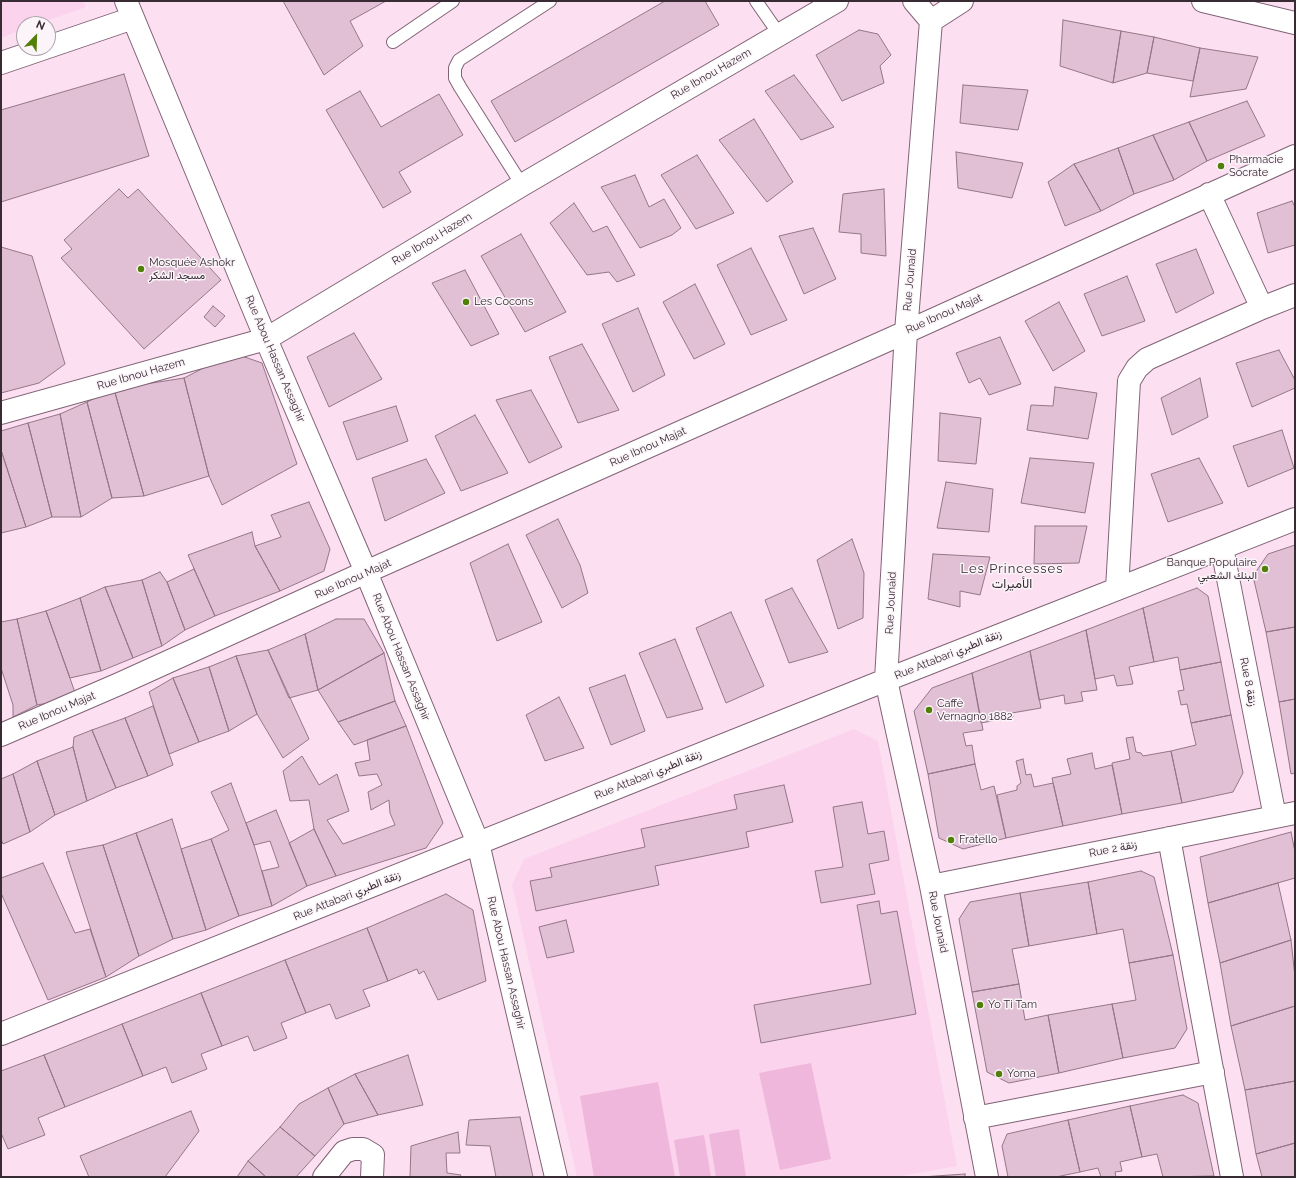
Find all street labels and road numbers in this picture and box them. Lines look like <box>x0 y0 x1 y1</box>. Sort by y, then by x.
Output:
street label: Rue Ibnou Hazem <box>668 46 754 102</box>
street label: Rue Ibnou Hazem <box>390 210 474 268</box>
street label: Rue Jounaid <box>901 248 919 312</box>
street label: Rue Ibnou Majat <box>904 291 984 337</box>
street label: Rue Abou Hassan Assaghir <box>242 294 308 424</box>
street label: Rue Ibnou Hazem <box>96 355 186 393</box>
street label: Rue Ibnou Majat <box>608 424 688 470</box>
street label: Rue Ibnou Majat <box>313 556 393 602</box>
street label: Rue Jounaid <box>883 571 899 635</box>
street label: Rue Abou Hassan Assaghir <box>369 591 433 723</box>
street label: Rue Attabari زنقة الطبري <box>892 627 1004 683</box>
street label: Rue 8 زنقة <box>1237 656 1259 708</box>
street label: Rue Ibnou Majat <box>16 689 98 733</box>
street label: Rue Attabari زنقة الطبري <box>592 747 704 803</box>
street label: Rue 2 زنقة <box>1088 838 1138 860</box>
street label: Rue Attabari زنقة الطبري <box>291 868 403 924</box>
street label: Rue Jounaid <box>926 890 950 954</box>
street label: Rue Abou Hassan Assaghir <box>484 895 528 1031</box>

